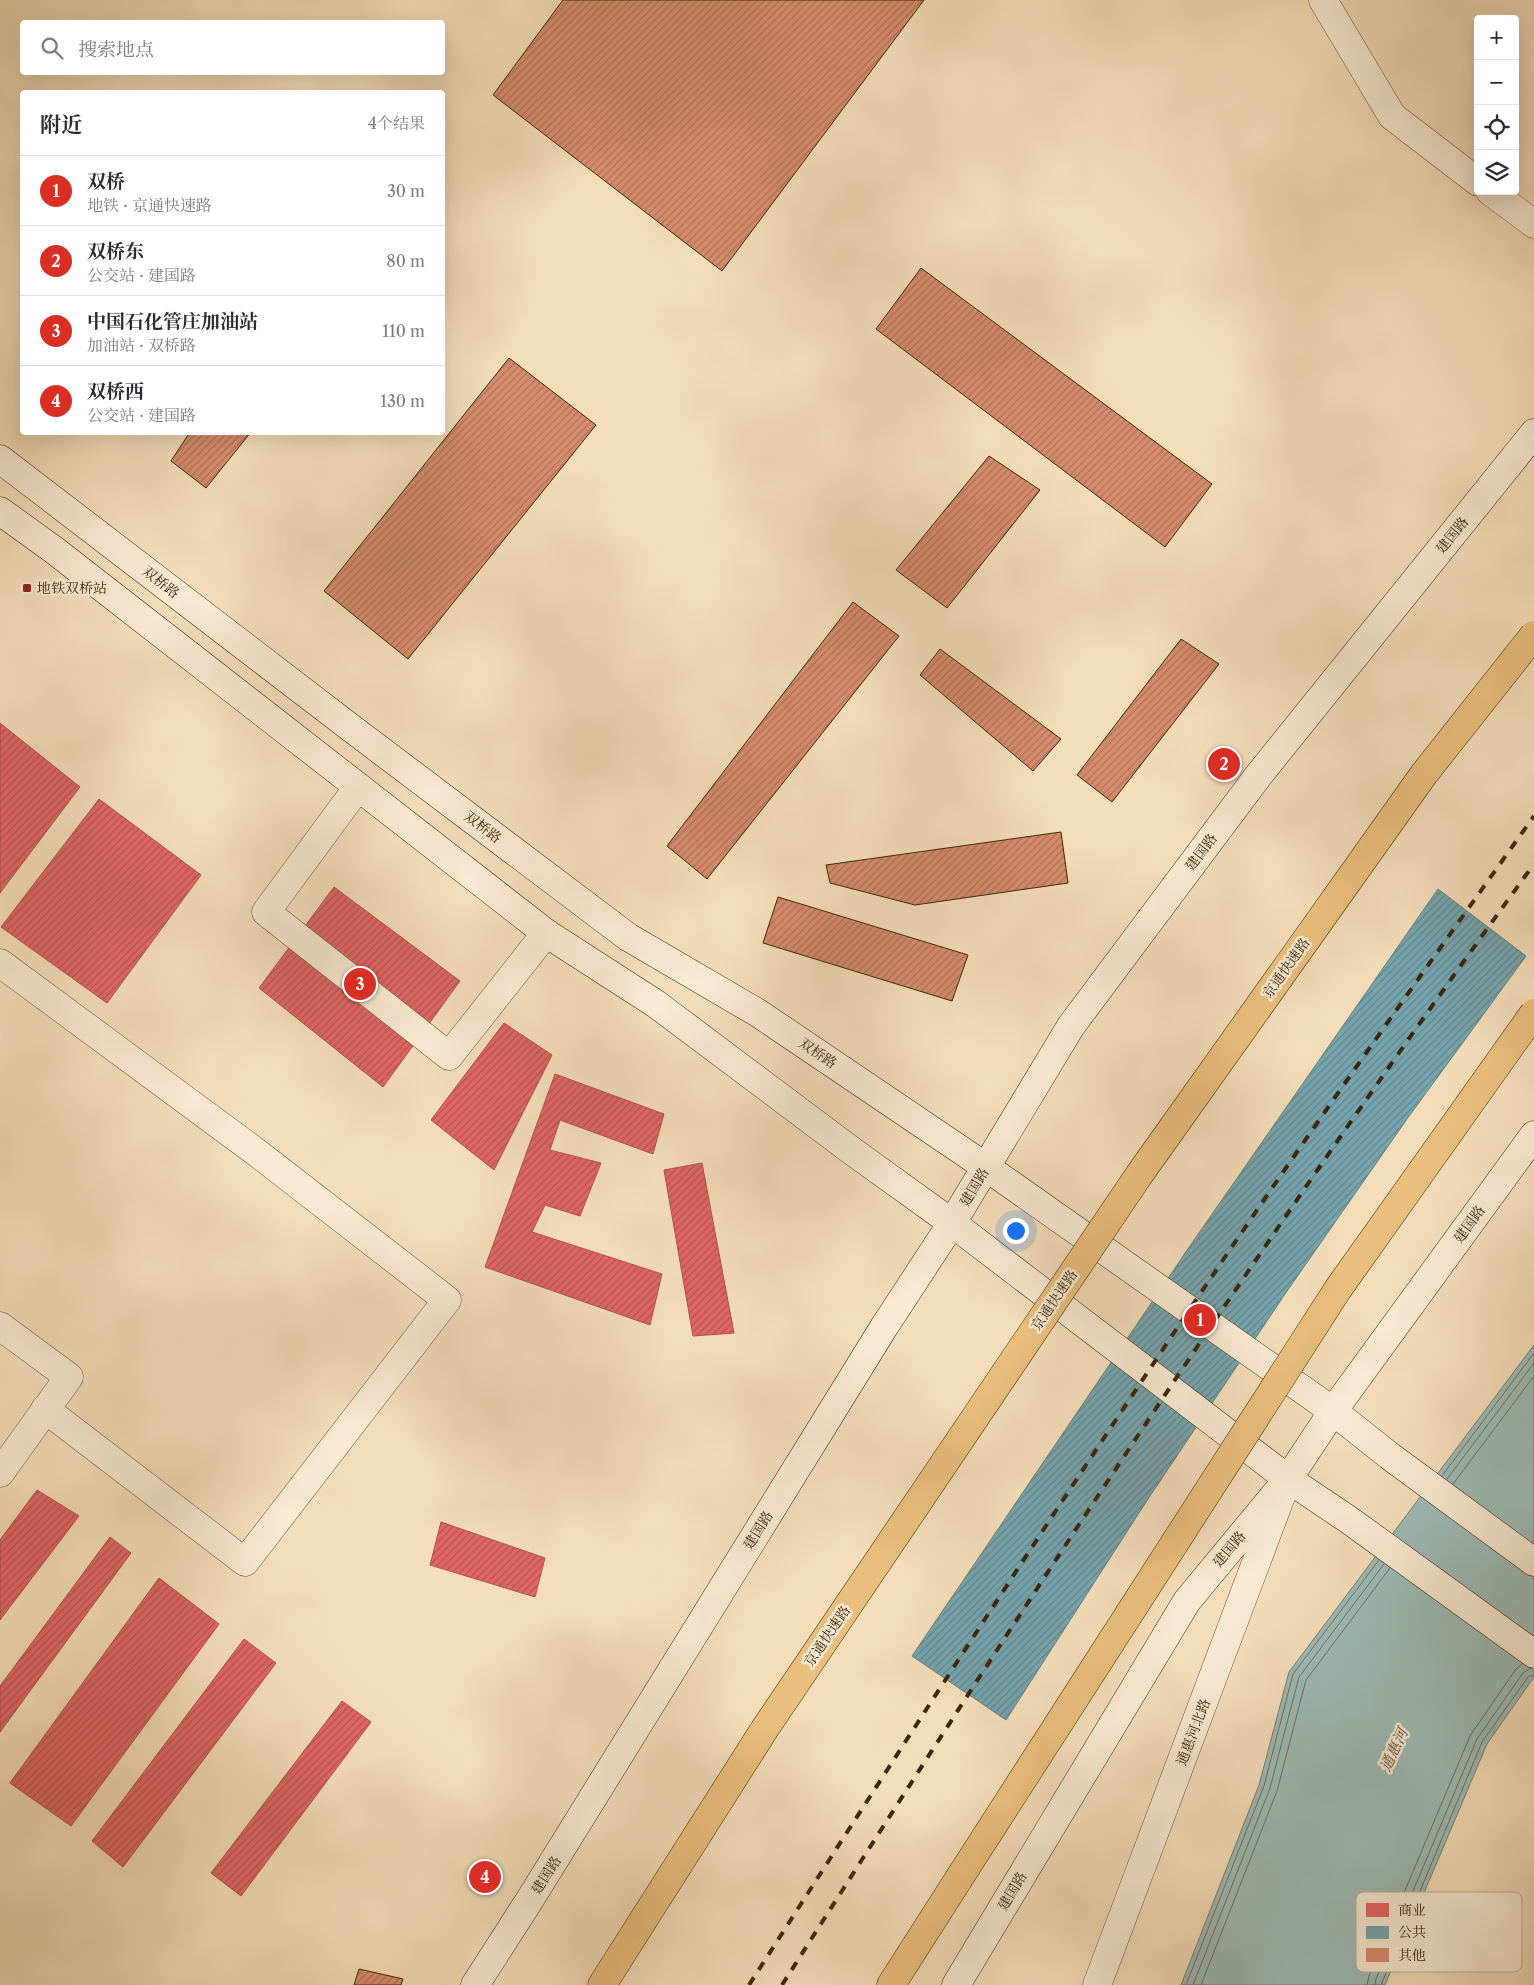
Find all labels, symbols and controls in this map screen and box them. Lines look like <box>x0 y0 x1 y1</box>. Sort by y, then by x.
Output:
map controls <box>1474 15 1519 195</box>
button: + <box>1474 15 1519 60</box>
search box <box>20 20 445 75</box>
icon: search <box>38 34 66 62</box>
text: 搜索地点 <box>78 38 154 61</box>
button: − <box>1474 60 1519 105</box>
button: locate <box>1474 105 1519 150</box>
text: 附近 <box>40 112 82 137</box>
text: 4个结果 <box>368 113 425 133</box>
button: layers <box>1474 150 1519 195</box>
text: 双桥 <box>87 170 125 193</box>
text: 1 <box>52 181 60 201</box>
text: 30 m <box>387 181 425 201</box>
text: 地铁 · 京通快速路 <box>87 195 212 215</box>
text: 双桥东 <box>87 240 144 263</box>
text: 2 <box>51 251 61 271</box>
text: 80 m <box>386 251 425 271</box>
text: 公交站 · 建国路 <box>87 265 196 285</box>
text: 中国石化管庄加油站 <box>87 310 258 333</box>
text: 3 <box>51 321 61 341</box>
text: 110 m <box>382 321 425 341</box>
text: 加油站 · 双桥路 <box>87 335 196 355</box>
text: 双桥西 <box>87 380 144 403</box>
text: 4 <box>51 391 61 411</box>
text: 130 m <box>380 391 425 411</box>
text: 公交站 · 建国路 <box>87 405 196 425</box>
street label: 建国路 <box>1432 513 1472 557</box>
street label: 双桥路 <box>139 562 183 602</box>
place label: 地铁双桥站 <box>37 579 107 597</box>
marker: 地铁双桥站 <box>21 582 33 594</box>
pin: 2 <box>1208 745 1240 783</box>
street label: 双桥路 <box>461 807 505 847</box>
street label: 建国路 <box>1181 830 1221 874</box>
street label: 京通快速路 <box>1259 934 1313 1002</box>
pin: 3 <box>344 965 376 1003</box>
street label: 双桥路 <box>796 1034 840 1072</box>
street label: 建国路 <box>955 1164 993 1210</box>
street label: 建国路 <box>1449 1202 1489 1246</box>
your location <box>1003 1218 1029 1244</box>
street label: 京通快速路 <box>1027 1266 1081 1334</box>
pin: 1 <box>1184 1301 1216 1339</box>
street label: 建国路 <box>739 1507 777 1553</box>
street label: 建国路 <box>1209 1527 1249 1571</box>
street label: 京通快速路 <box>800 1602 854 1670</box>
street label: 通惠河北路 <box>1172 1696 1214 1768</box>
water label: 通惠河 <box>1375 1723 1413 1774</box>
street label: 建国路 <box>527 1852 565 1898</box>
pin: 4 <box>469 1858 501 1896</box>
street label: 建国路 <box>993 1868 1031 1914</box>
legend <box>1356 1892 1522 1972</box>
text: 商业 <box>1398 1901 1426 1919</box>
text: 公共 <box>1398 1923 1426 1941</box>
text: 其他 <box>1398 1946 1426 1964</box>

